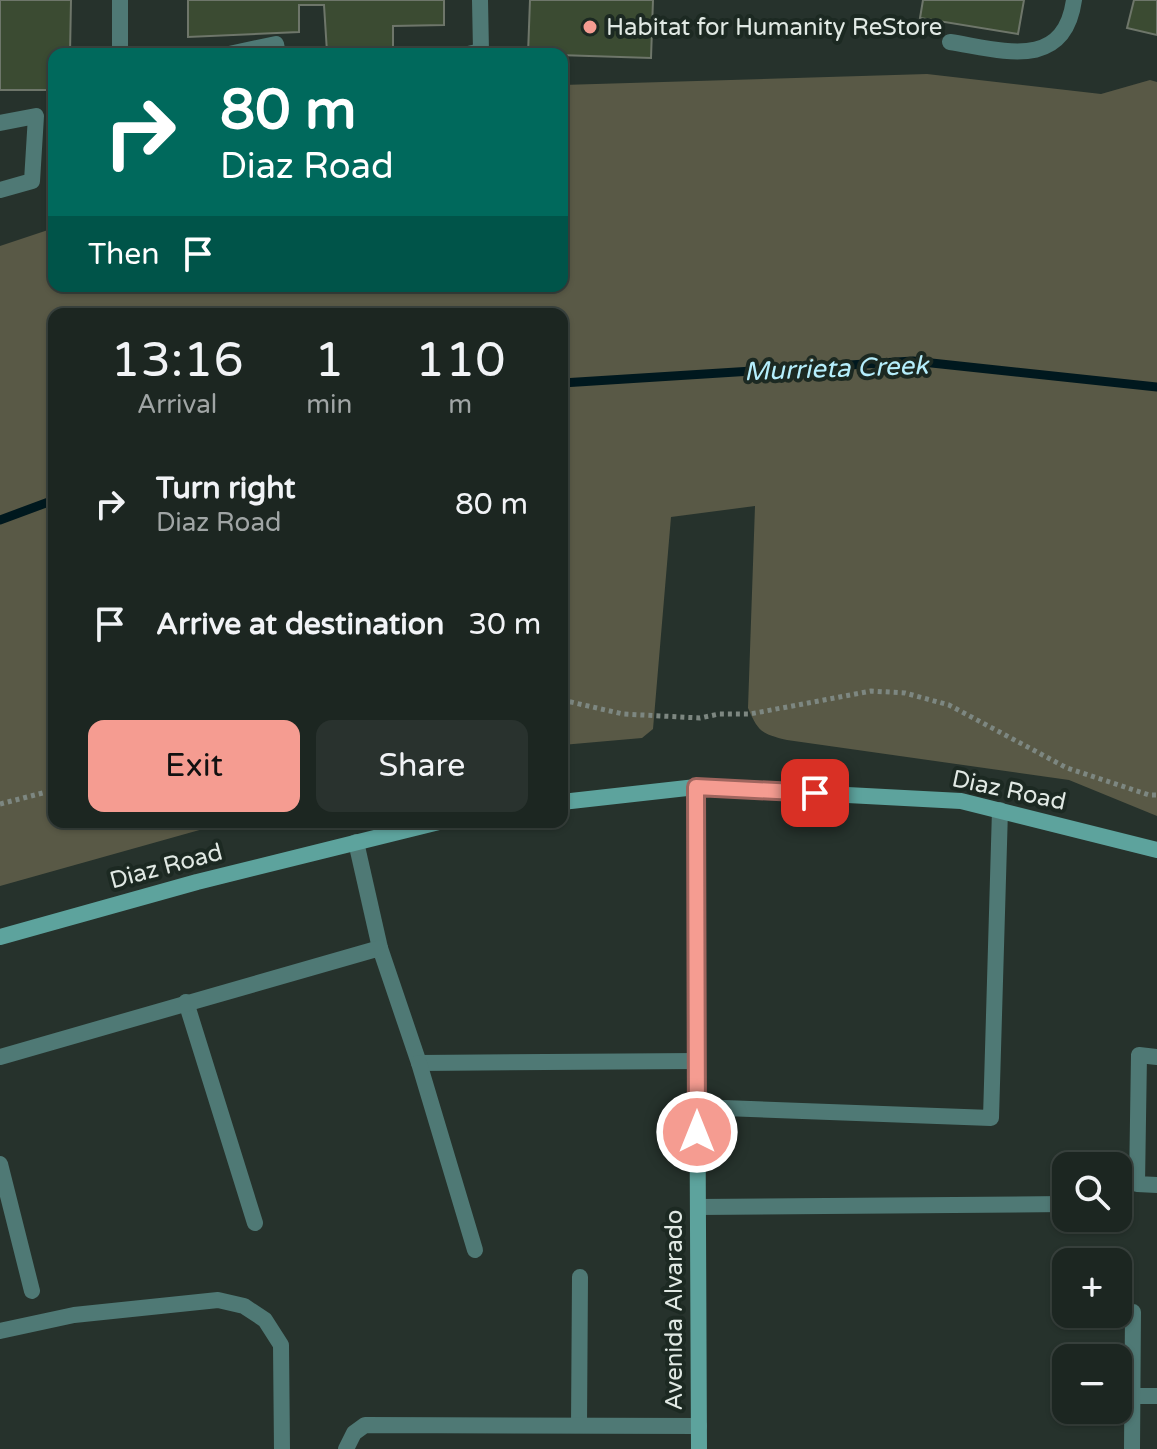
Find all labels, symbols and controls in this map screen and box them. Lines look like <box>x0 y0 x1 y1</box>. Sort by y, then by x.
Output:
place label: Habitat for Humanity ReStore <box>606 13 942 42</box>
marker: Habitat for Humanity ReStore <box>581 18 599 36</box>
text: 80 m <box>220 77 356 144</box>
icon: right <box>88 80 192 184</box>
text: Diaz Road <box>220 145 394 188</box>
icon: arrive <box>176 232 220 276</box>
text: Then <box>88 236 160 273</box>
text: 13:16 <box>111 332 244 390</box>
text: 1 <box>314 332 344 390</box>
text: 110 <box>415 332 505 390</box>
water label: Murrieta Creek <box>743 350 930 387</box>
text: Arrival <box>137 389 217 420</box>
text: min <box>306 389 352 420</box>
text: m <box>448 389 472 420</box>
text: Turn right <box>156 470 296 507</box>
icon: right <box>88 482 132 526</box>
text: 80 m <box>455 486 528 523</box>
text: Diaz Road <box>156 507 281 538</box>
icon: arrive <box>88 602 132 646</box>
text: Arrive at destination <box>156 606 444 643</box>
text: 30 m <box>468 606 541 643</box>
button: Exit <box>88 720 300 812</box>
button: Share <box>316 720 528 812</box>
pin <box>781 759 849 827</box>
street label: Diaz Road <box>949 764 1069 817</box>
icon: arrive <box>793 771 837 815</box>
street label: Diaz Road <box>106 837 226 895</box>
position arrow <box>655 1090 739 1174</box>
map controls <box>1052 1152 1132 1424</box>
button: search <box>1052 1152 1132 1232</box>
street label: Avenida Alvarado <box>660 1210 689 1410</box>
button: + <box>1052 1248 1132 1328</box>
button: − <box>1052 1344 1132 1424</box>

